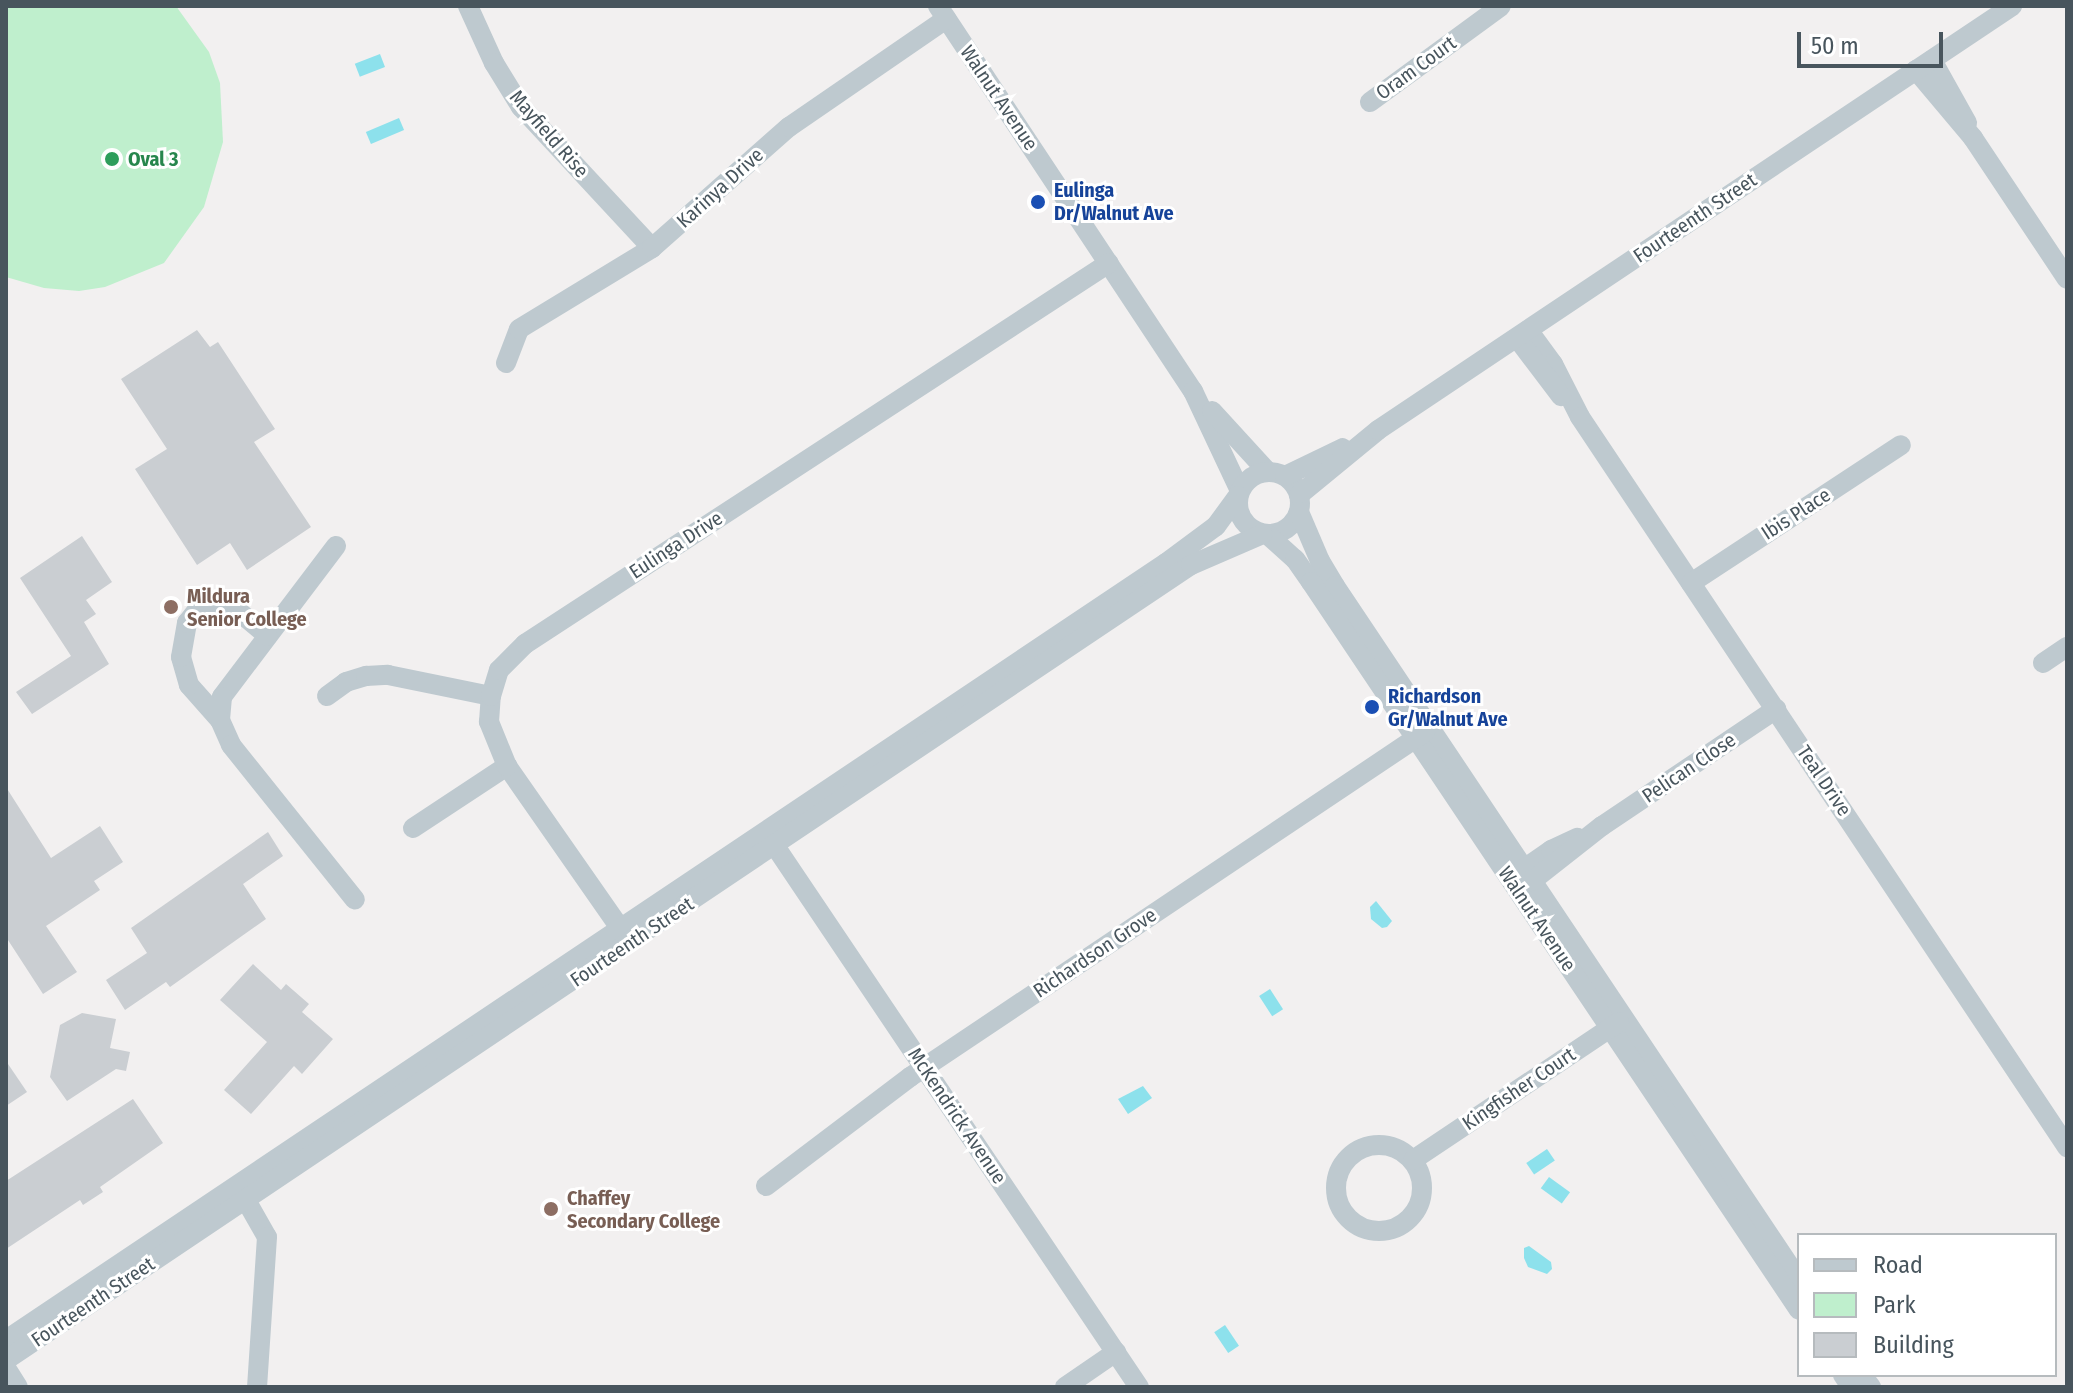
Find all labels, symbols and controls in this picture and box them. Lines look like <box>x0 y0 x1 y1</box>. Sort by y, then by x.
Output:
scale bar <box>1801 16 1947 66</box>
street label: Oram Court <box>1371 31 1461 105</box>
text: 50 m <box>1811 32 1859 60</box>
street label: Walnut Avenue <box>955 41 1043 155</box>
street label: Mayfield Rise <box>505 85 593 183</box>
street label: Karinya Drive <box>672 143 768 233</box>
place label: Oval 3 <box>128 147 178 171</box>
marker: Oval 3 <box>103 150 121 168</box>
street label: Fourteenth Street <box>1629 168 1761 268</box>
place label: Eulinga Dr/Walnut Ave <box>1054 178 1174 225</box>
marker: Eulinga Dr/Walnut Ave <box>1029 193 1047 211</box>
street label: Ibis Place <box>1757 483 1835 545</box>
street label: Eulinga Drive <box>625 506 727 584</box>
place label: Mildura Senior College <box>187 584 307 631</box>
marker: Mildura Senior College <box>162 598 180 616</box>
place label: Richardson Gr/Walnut Ave <box>1388 684 1508 731</box>
marker: Richardson Gr/Walnut Ave <box>1363 698 1381 716</box>
street label: Pelican Close <box>1638 728 1740 808</box>
street label: Teal Drive <box>1792 741 1856 821</box>
street label: Walnut Avenue <box>1493 862 1581 976</box>
street label: Fourteenth Street <box>566 892 698 992</box>
street label: Richardson Grove <box>1029 903 1161 1003</box>
street label: Kingfisher Court <box>1458 1042 1580 1136</box>
street label: McKendrick Avenue <box>903 1043 1011 1189</box>
place label: Chaffey Secondary College <box>567 1186 720 1233</box>
marker: Chaffey Secondary College <box>542 1200 560 1218</box>
legend <box>1797 1233 2057 1377</box>
text: Road <box>1873 1251 1923 1279</box>
street label: Fourteenth Street <box>27 1252 159 1352</box>
text: Park <box>1873 1291 1916 1319</box>
text: Building <box>1873 1331 1954 1359</box>

